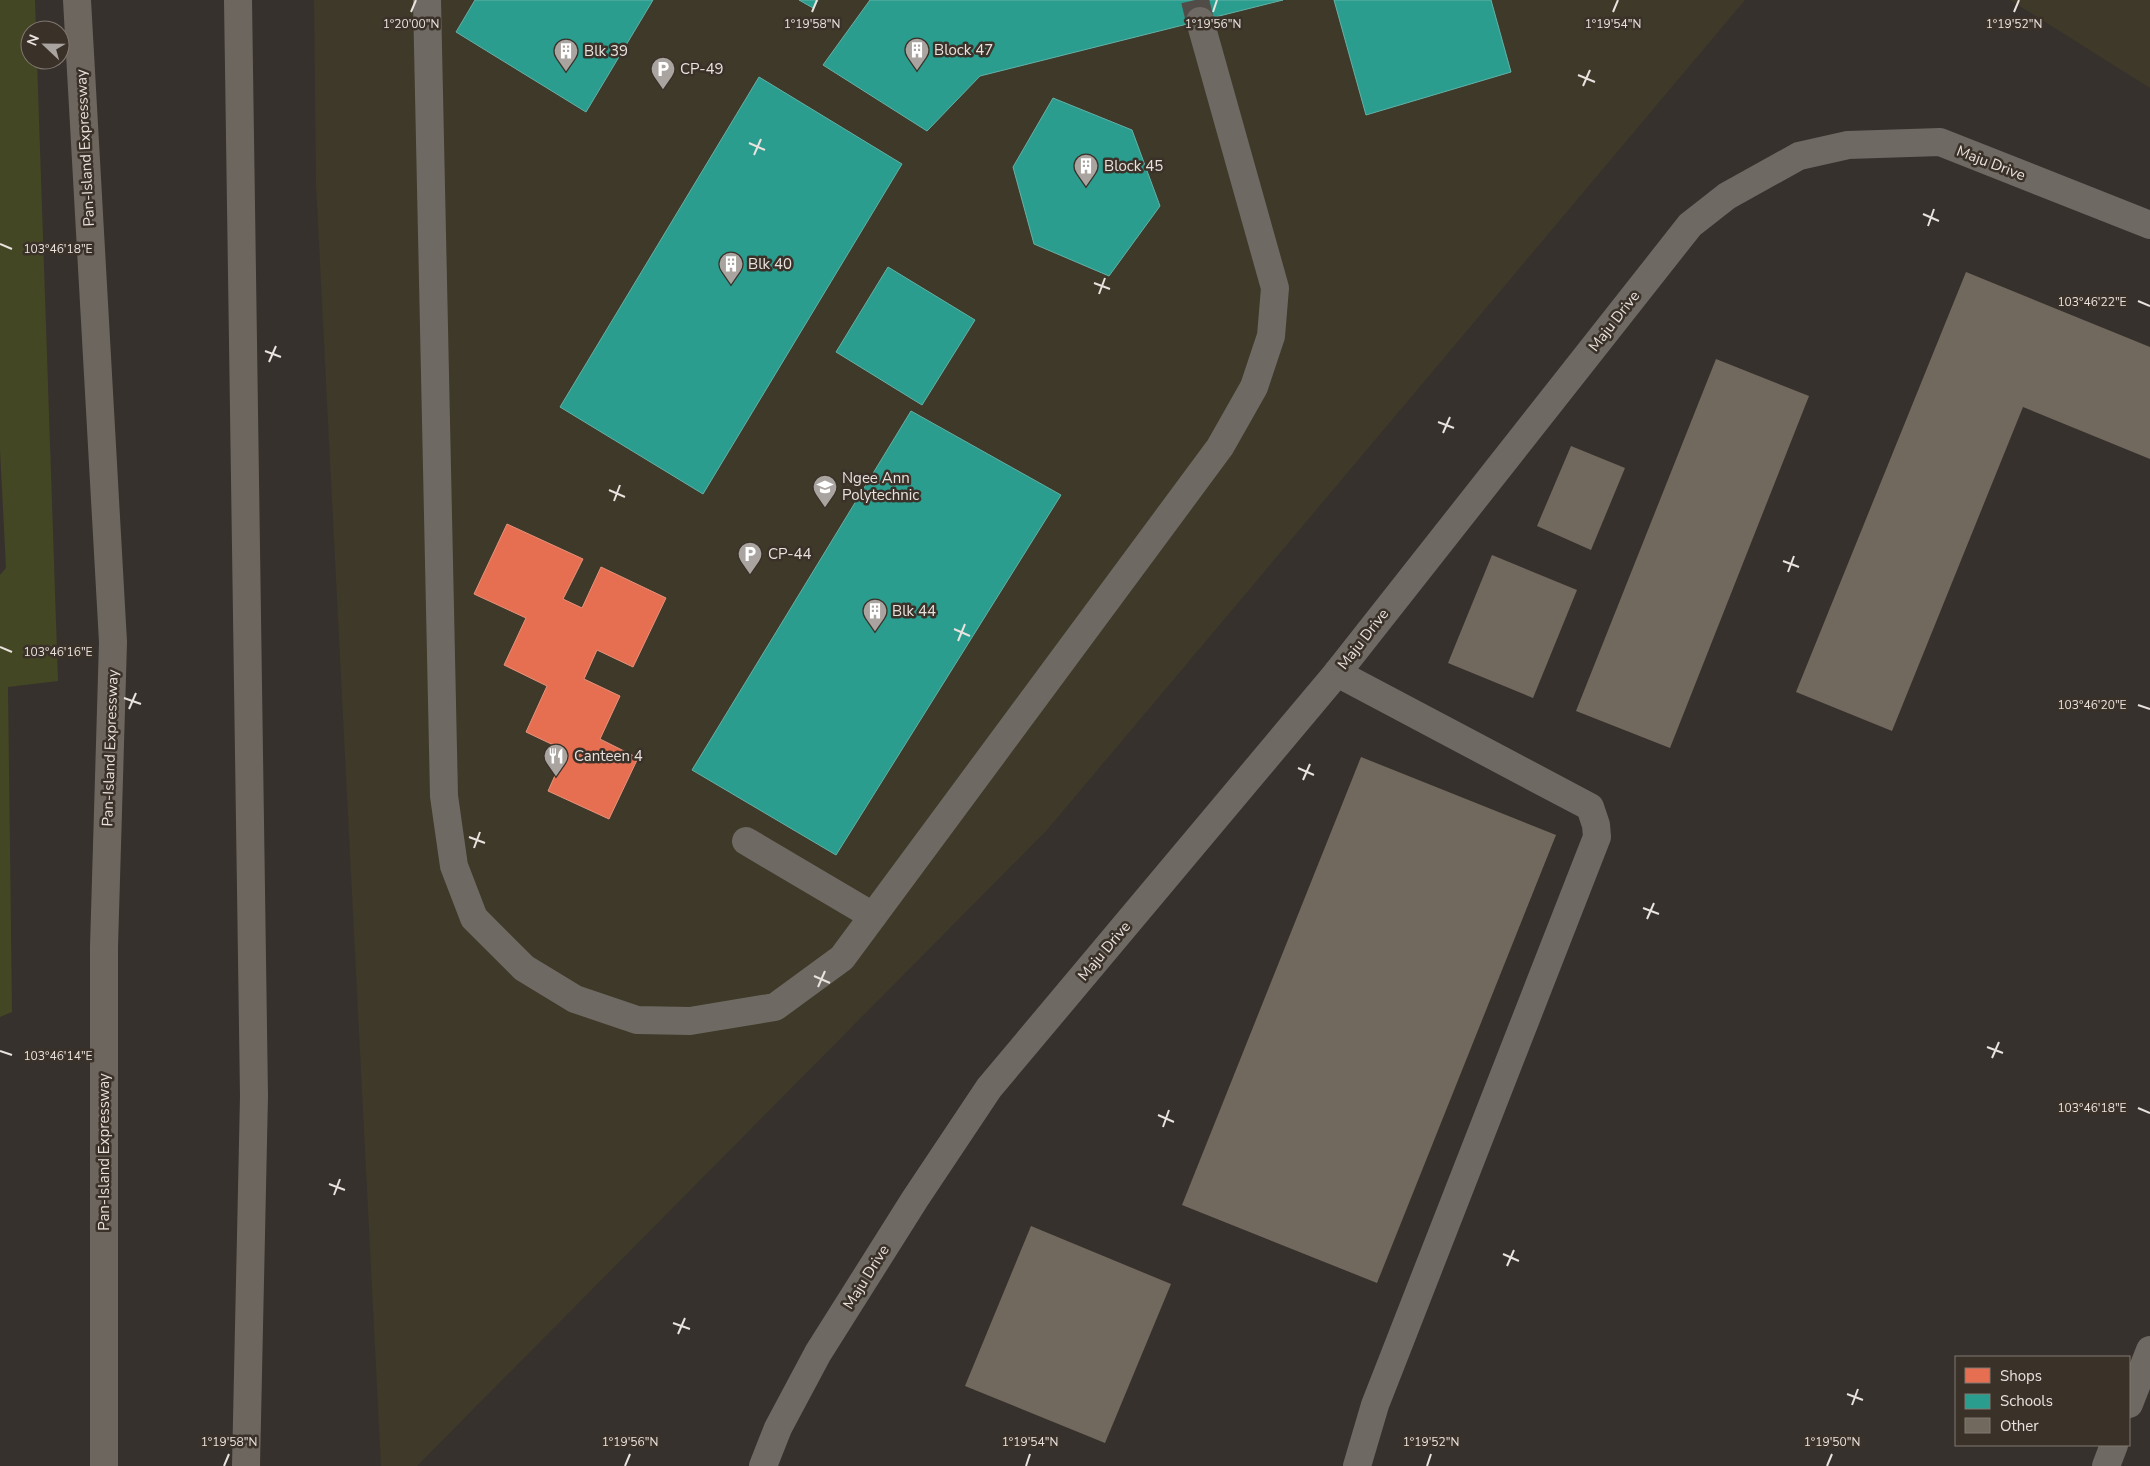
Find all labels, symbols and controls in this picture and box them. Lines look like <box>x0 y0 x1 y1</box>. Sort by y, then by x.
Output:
text: 1°20'00"N <box>383 16 439 32</box>
text: 1°19'58"N <box>784 16 840 32</box>
text: 1°19'56"N <box>1185 16 1241 32</box>
text: 1°19'54"N <box>1585 16 1641 32</box>
text: 1°19'52"N <box>1986 16 2042 32</box>
north arrow <box>20 20 70 70</box>
text: N <box>23 32 44 49</box>
building icon: Block 47 <box>904 37 930 71</box>
building icon: Blk 39 <box>553 38 579 72</box>
place label: Block 47 <box>934 40 993 60</box>
place label: Blk 39 <box>584 41 628 61</box>
parking icon: CP-49 <box>650 56 676 90</box>
place label: CP-49 <box>680 59 724 79</box>
street label: Pan-Island Expressway <box>71 69 99 227</box>
street label: Maju Drive <box>1954 141 2028 185</box>
building icon: Block 45 <box>1073 153 1099 187</box>
place label: Block 45 <box>1104 156 1163 176</box>
text: 103°46'18"E <box>23 241 93 257</box>
building icon: Blk 40 <box>718 251 744 285</box>
place label: Blk 40 <box>748 254 792 274</box>
street label: Maju Drive <box>1584 286 1644 356</box>
text: 103°46'22"E <box>2057 294 2127 310</box>
place label: Ngee Ann Polytechnic <box>842 468 919 505</box>
school or university icon: Ngee Ann Polytechnic <box>812 474 838 508</box>
parking icon: CP-44 <box>737 541 763 575</box>
place label: CP-44 <box>768 544 812 564</box>
building icon: Blk 44 <box>862 598 888 632</box>
place label: Blk 44 <box>892 601 936 621</box>
street label: Maju Drive <box>1333 604 1393 674</box>
text: 103°46'16"E <box>23 644 93 660</box>
street label: Pan-Island Expressway <box>97 669 123 827</box>
text: 103°46'20"E <box>2057 697 2127 713</box>
restaurant icon: Canteen 4 <box>543 743 569 777</box>
place label: Canteen 4 <box>574 746 643 766</box>
street label: Maju Drive <box>1073 917 1135 985</box>
text: 103°46'14"E <box>23 1048 93 1064</box>
street label: Pan-Island Expressway <box>94 1073 114 1231</box>
text: 103°46'18"E <box>2057 1100 2127 1116</box>
street label: Maju Drive <box>838 1241 894 1313</box>
legend <box>1955 1356 2130 1446</box>
text: Shops <box>2000 1366 2042 1386</box>
text: Schools <box>2000 1391 2053 1411</box>
text: Other <box>2000 1416 2039 1436</box>
text: 1°19'58"N <box>201 1434 257 1450</box>
text: 1°19'56"N <box>602 1434 658 1450</box>
text: 1°19'54"N <box>1002 1434 1058 1450</box>
text: 1°19'52"N <box>1403 1434 1459 1450</box>
text: 1°19'50"N <box>1804 1434 1860 1450</box>

